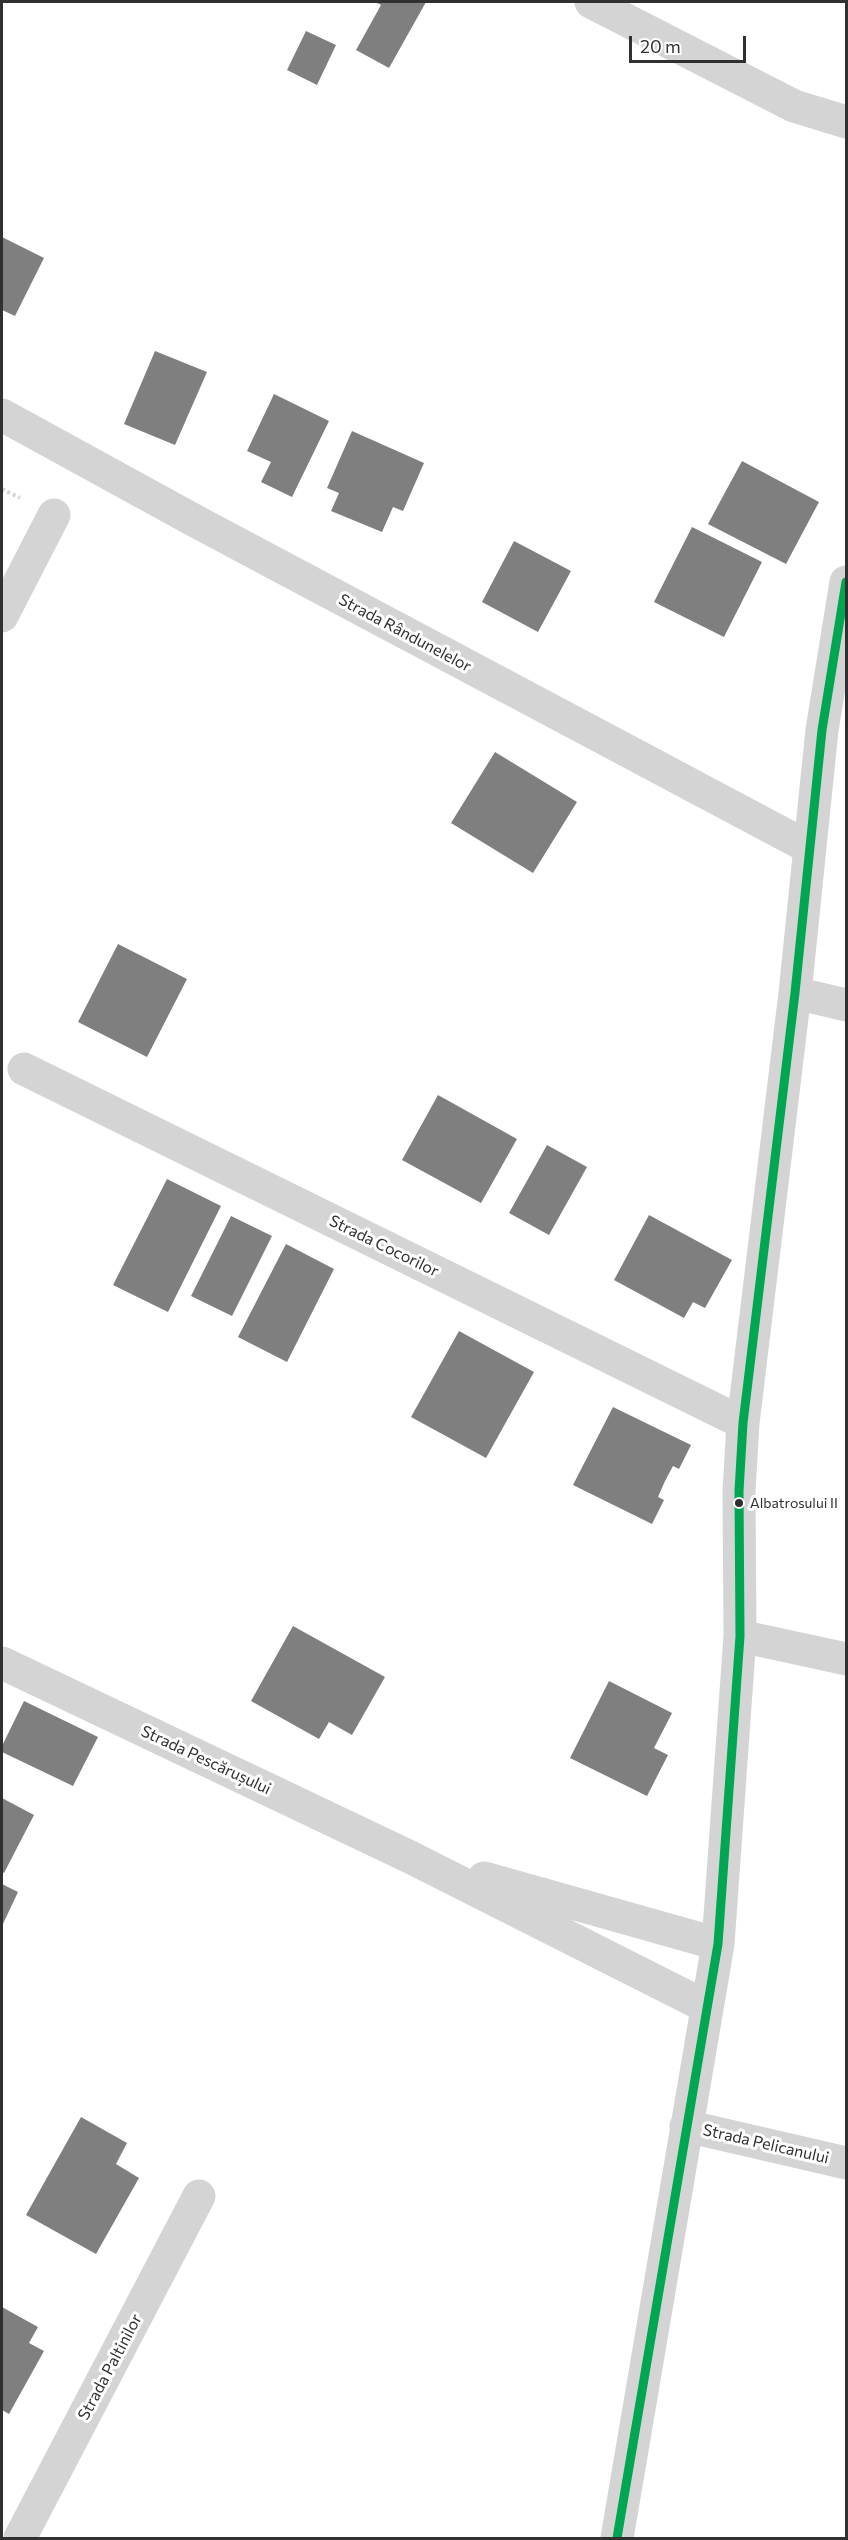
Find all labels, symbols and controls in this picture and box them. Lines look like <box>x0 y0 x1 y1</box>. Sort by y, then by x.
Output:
scale bar <box>632 24 749 62</box>
text: 20 m <box>640 35 681 57</box>
street label: Strada Rândunelelor <box>335 590 475 676</box>
street label: Strada Cocorilor <box>326 1211 442 1281</box>
place label: Albatrosului II <box>750 1495 838 1511</box>
marker: Albatrosului II <box>733 1497 745 1509</box>
street label: Strada Pescărușului <box>138 1721 274 1799</box>
street label: Strada Pelicanului <box>701 2120 831 2168</box>
street label: Strada Paltinilor <box>74 2311 146 2423</box>

